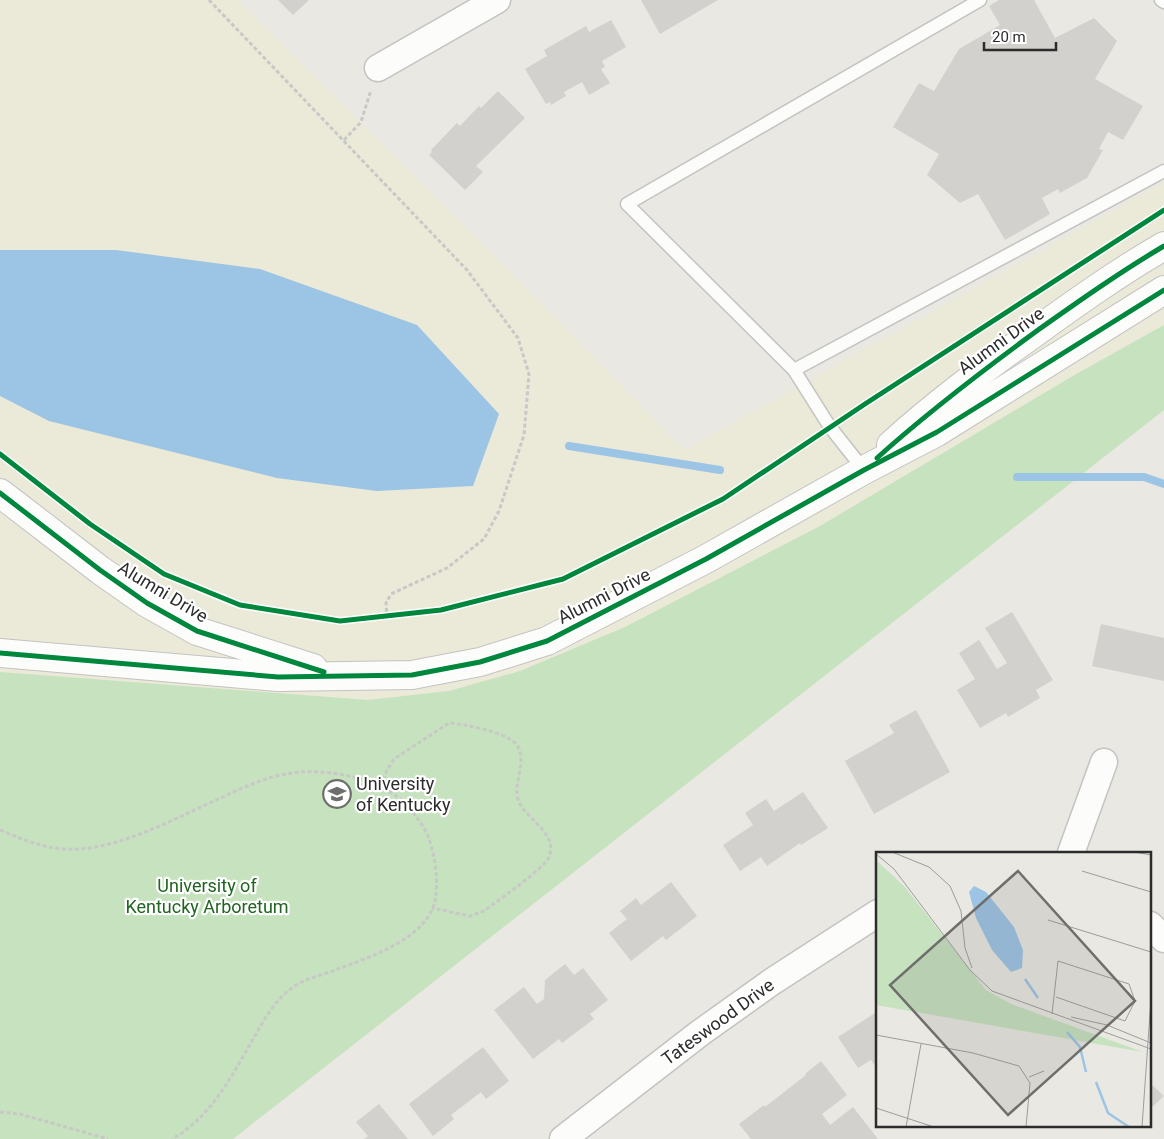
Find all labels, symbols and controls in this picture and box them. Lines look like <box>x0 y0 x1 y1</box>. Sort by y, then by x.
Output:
scale bar <box>984 20 1056 52</box>
text: 20 m <box>992 28 1026 46</box>
street label: Alumni Drive <box>954 302 1048 379</box>
street label: Alumni Drive <box>115 557 212 627</box>
street label: Alumni Drive <box>554 563 654 628</box>
place label: University of Kentucky <box>356 773 451 815</box>
school or university icon: University of Kentucky <box>322 779 352 809</box>
inset map <box>876 852 1152 1126</box>
park label: University of Kentucky Arboretum <box>125 875 289 917</box>
street label: Tateswood Drive <box>658 974 778 1069</box>

